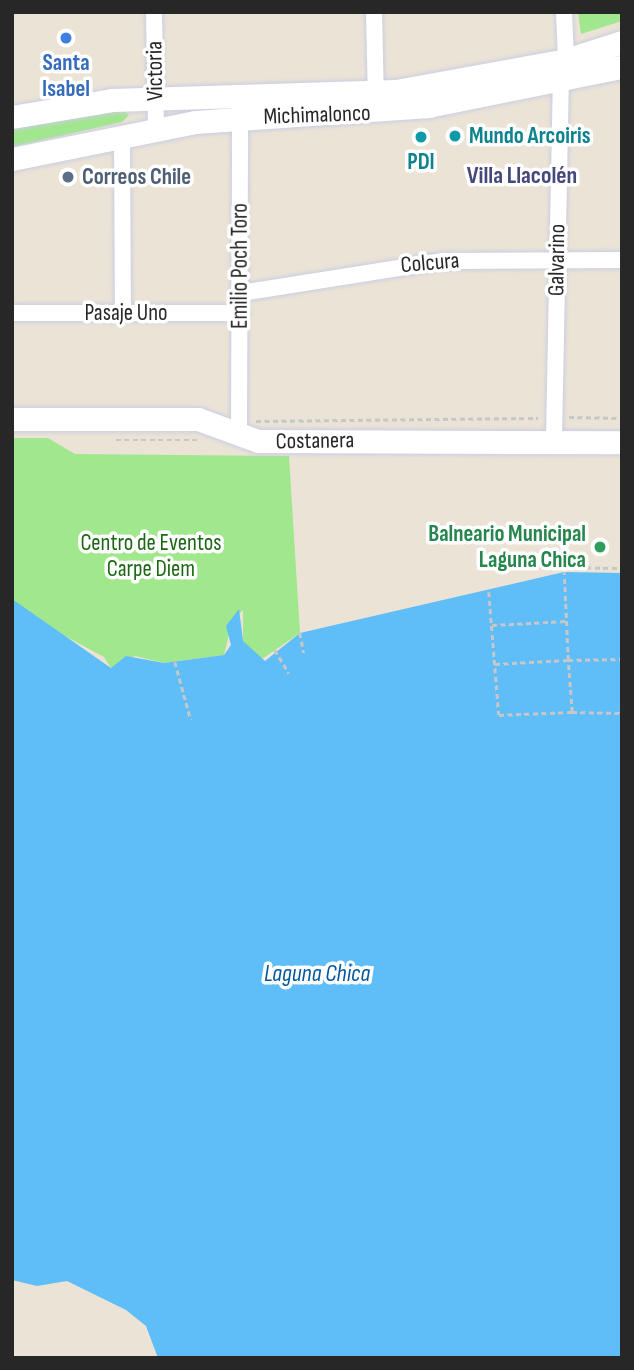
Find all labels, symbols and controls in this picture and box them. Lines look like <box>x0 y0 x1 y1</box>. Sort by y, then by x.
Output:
marker: Santa Isabel <box>58 30 74 46</box>
street label: Victoria <box>141 41 169 101</box>
place label: Santa Isabel <box>42 49 90 103</box>
street label: Michimalonco <box>263 99 371 131</box>
place label: Mundo Arcoiris <box>469 122 591 150</box>
marker: Mundo Arcoiris <box>447 128 463 144</box>
marker: PDI <box>413 129 429 145</box>
place label: PDI <box>407 148 435 176</box>
district label: Villa Llacolén <box>467 162 577 190</box>
place label: Correos Chile <box>82 163 191 191</box>
marker: Correos Chile <box>60 169 76 185</box>
street label: Emilio Poch Toro <box>226 203 254 329</box>
street label: Galvarino <box>543 224 571 296</box>
street label: Colcura <box>400 247 460 279</box>
street label: Pasaje Uno <box>84 299 168 327</box>
street label: Costanera <box>275 427 355 455</box>
place label: Balneario Municipal Laguna Chica <box>428 520 586 574</box>
park label: Centro de Eventos Carpe Diem <box>80 529 222 583</box>
marker: Balneario Municipal Laguna Chica <box>592 539 608 555</box>
water label: Laguna Chica <box>264 960 370 988</box>

